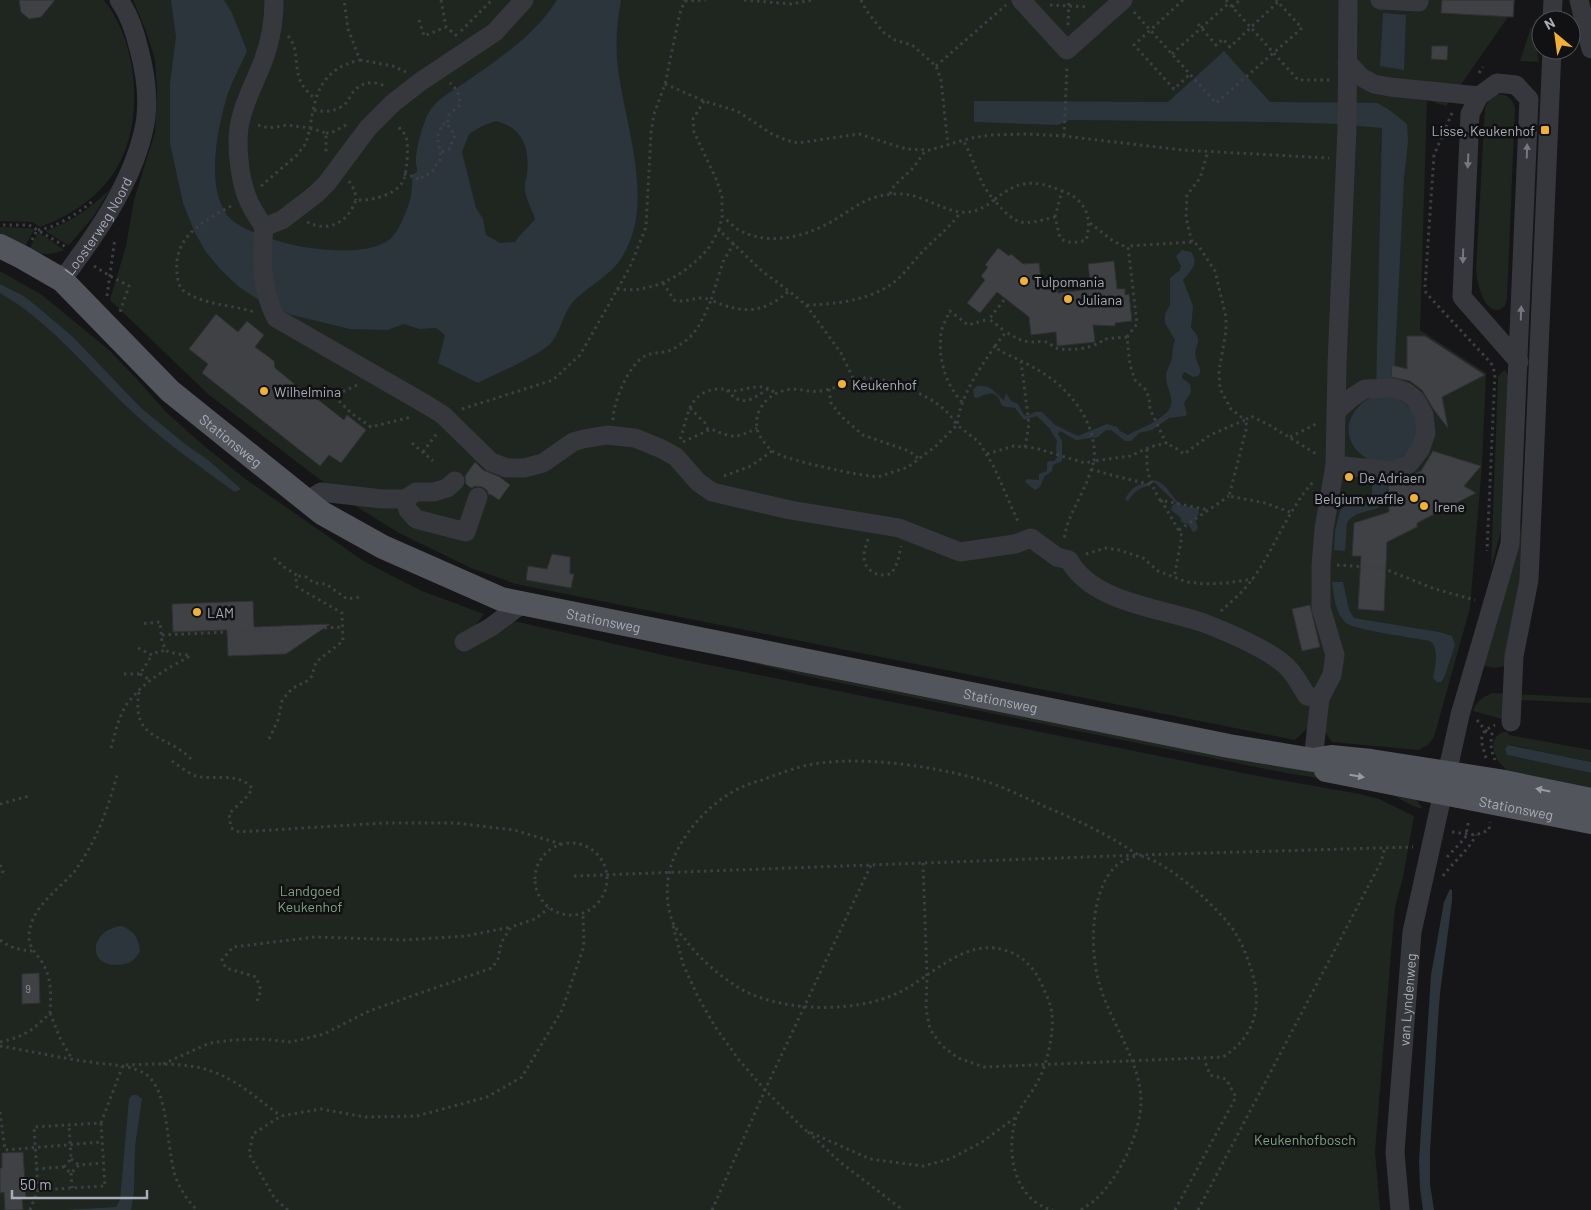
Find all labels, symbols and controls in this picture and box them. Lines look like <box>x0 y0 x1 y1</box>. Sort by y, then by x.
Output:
north arrow <box>1531 10 1581 60</box>
text: N <box>1541 14 1558 33</box>
place label: Lisse, Keukenhof <box>1432 122 1535 139</box>
marker: Lisse, Keukenhof <box>1539 124 1551 136</box>
one-way arrow <box>1524 142 1532 158</box>
one-way arrow <box>1463 154 1471 170</box>
street label: Loosterweg Noord <box>60 174 135 278</box>
one-way arrow <box>1459 248 1467 264</box>
place label: Tulpomania <box>1034 273 1104 290</box>
marker: Tulpomania <box>1018 275 1030 287</box>
place label: Juliana <box>1078 291 1122 308</box>
marker: Juliana <box>1062 293 1074 305</box>
one-way arrow <box>1517 305 1525 321</box>
place label: Keukenhof <box>852 376 917 393</box>
marker: Keukenhof <box>836 378 848 390</box>
place label: Wilhelmina <box>274 383 341 400</box>
marker: Wilhelmina <box>258 385 270 397</box>
street label: Stationsweg <box>196 410 266 470</box>
place label: De Adriaen <box>1359 469 1425 486</box>
marker: De Adriaen <box>1343 471 1355 483</box>
place label: Belgium waffle <box>1314 490 1404 507</box>
marker: Belgium waffle <box>1408 492 1420 504</box>
place label: Irene <box>1434 498 1465 515</box>
marker: Irene <box>1418 500 1430 512</box>
place label: LAM <box>207 604 234 621</box>
street label: Stationsweg <box>565 604 642 636</box>
marker: LAM <box>191 606 203 618</box>
street label: Stationsweg <box>962 684 1039 716</box>
one-way arrow <box>1350 772 1365 780</box>
one-way arrow <box>1536 786 1551 794</box>
street label: Stationsweg <box>1478 792 1555 823</box>
park label: Landgoed Keukenhof <box>277 882 343 915</box>
street label: van Lyndenweg <box>1395 953 1419 1047</box>
house number: 9 <box>25 982 31 995</box>
park label: Keukenhofbosch <box>1254 1131 1356 1148</box>
scale bar <box>12 1168 148 1200</box>
text: 50 m <box>20 1175 52 1193</box>

